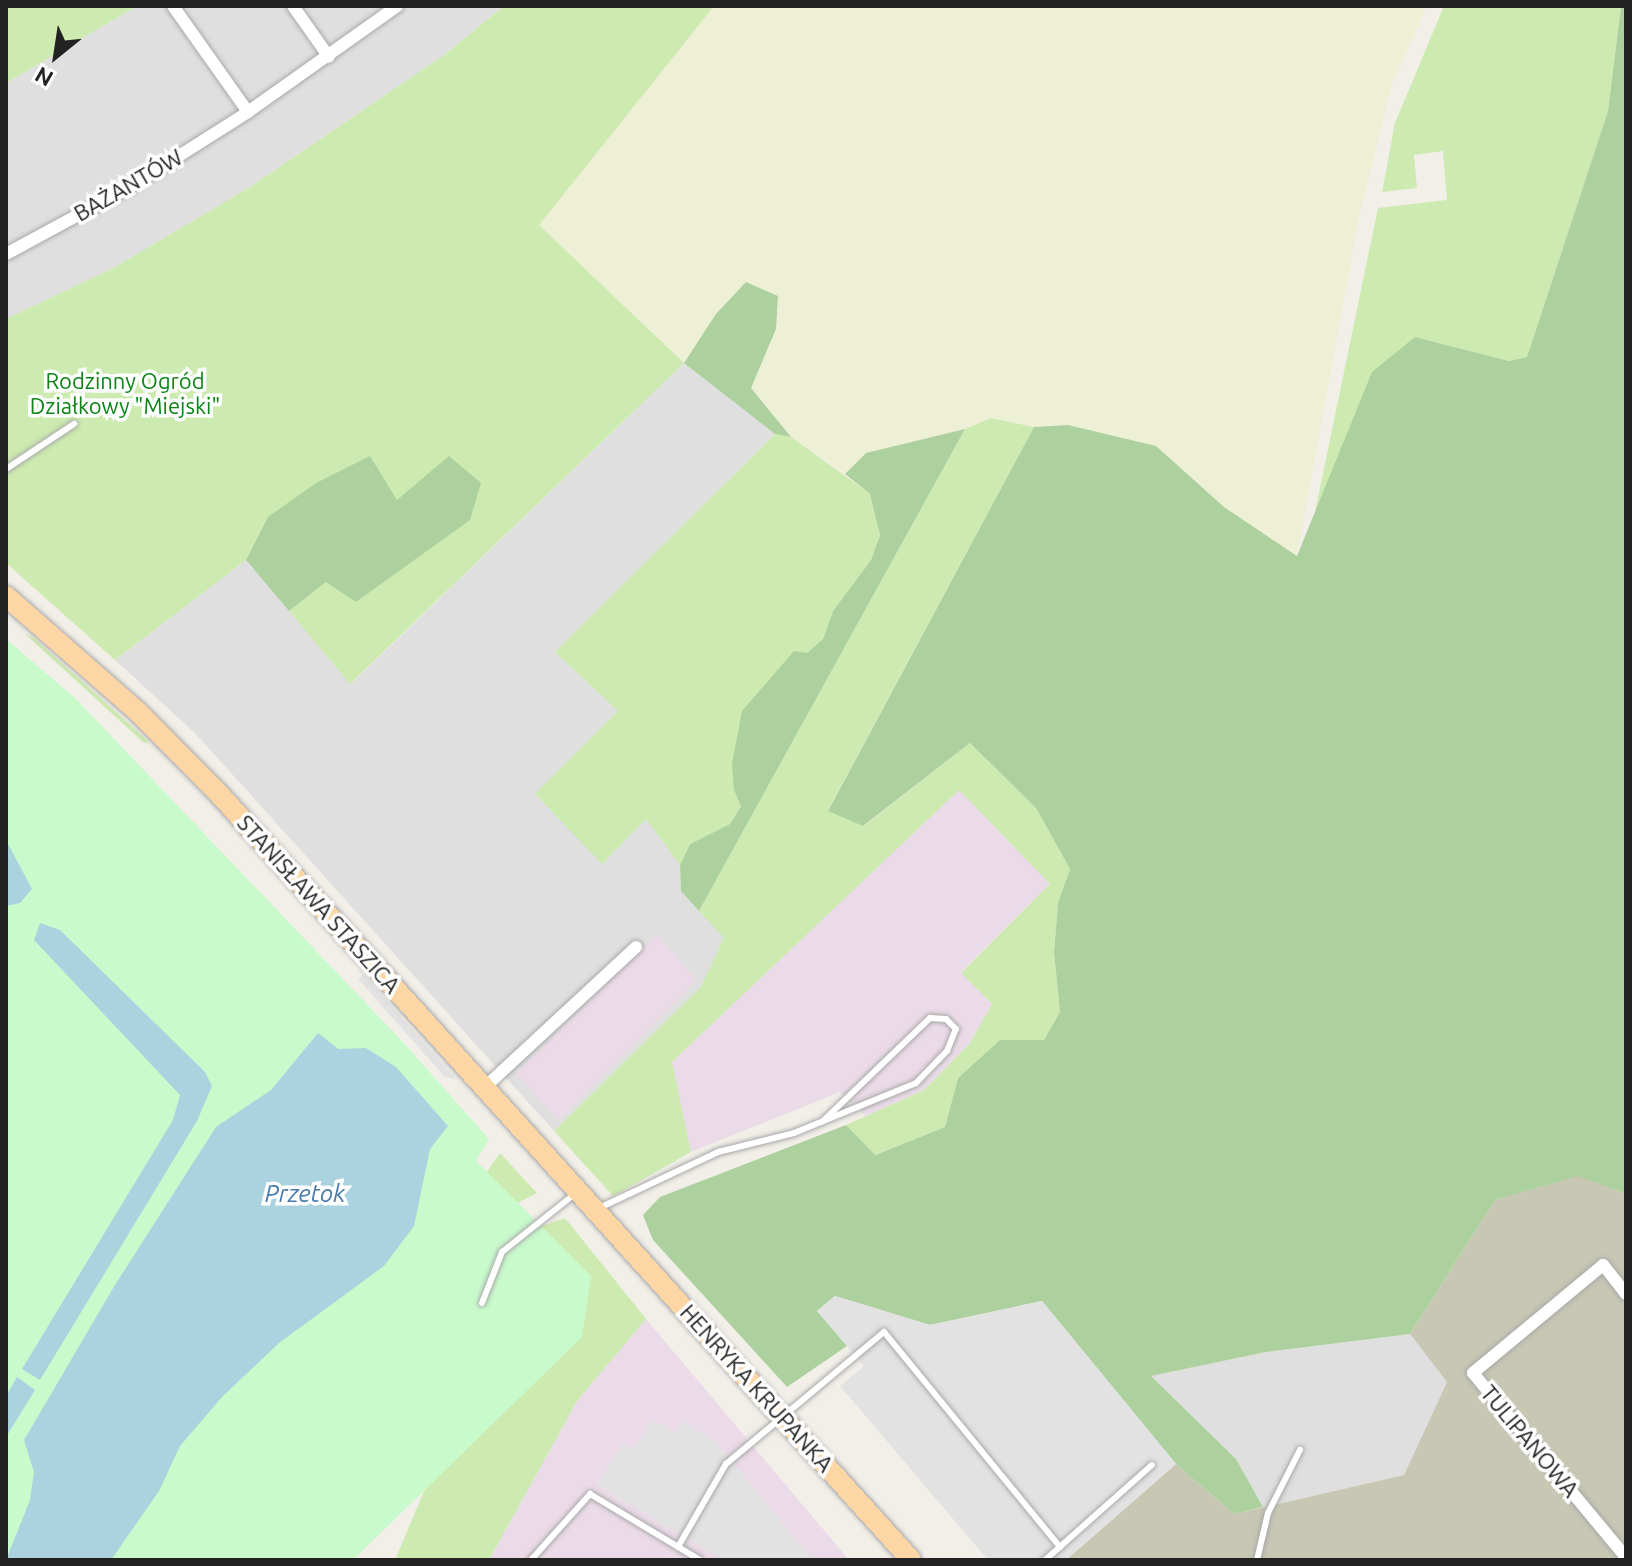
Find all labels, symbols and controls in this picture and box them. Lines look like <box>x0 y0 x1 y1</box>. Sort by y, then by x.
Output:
north arrow <box>16 16 96 96</box>
text: N <box>30 62 57 92</box>
street label: BAŻANTÓW <box>69 143 187 227</box>
park label: Rodzinny Ogród Działkowy "Miejski" <box>30 367 220 418</box>
street label: STANISŁAWA STASZICA <box>232 810 406 998</box>
water label: Przetok <box>265 1180 345 1208</box>
street label: HENRYKA KRUPANKA <box>675 1299 839 1477</box>
street label: TULIPANOWA <box>1476 1380 1584 1502</box>

